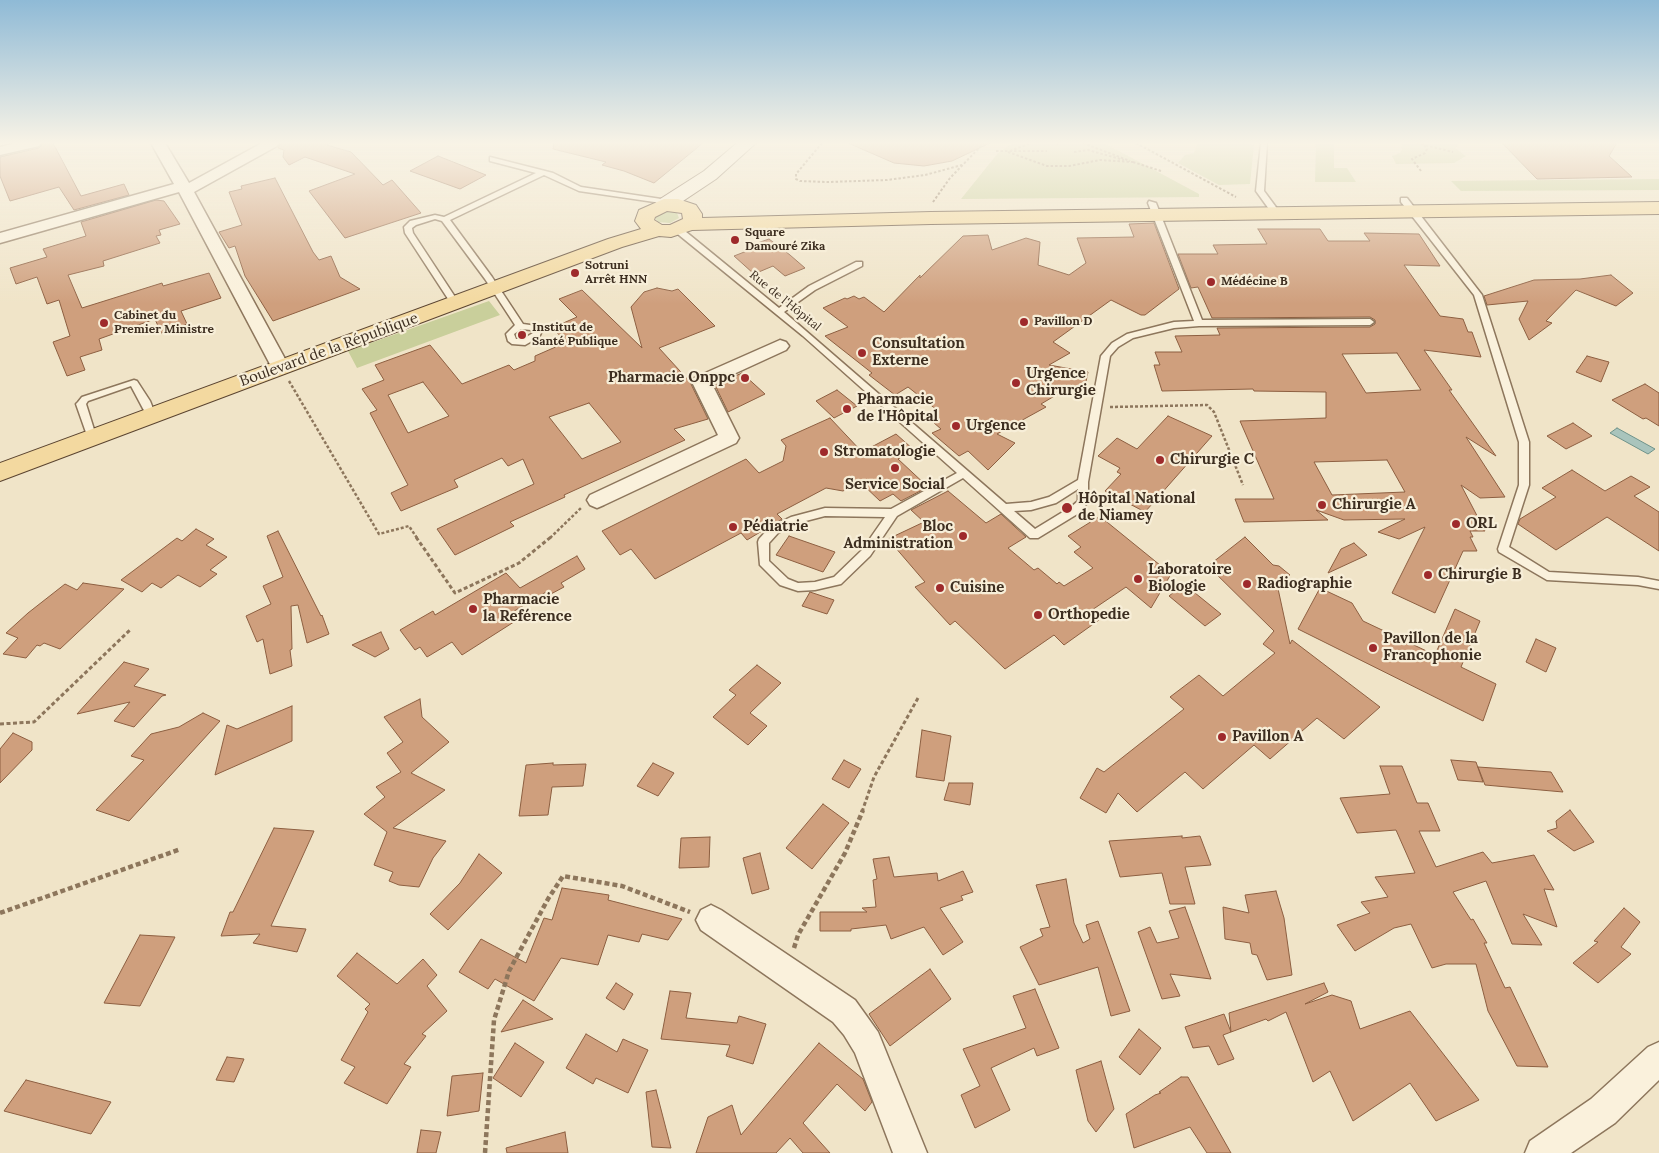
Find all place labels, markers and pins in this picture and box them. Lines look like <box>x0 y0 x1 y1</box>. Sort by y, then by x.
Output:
place label: Square Damouré Zika <box>745 226 825 254</box>
marker: Square Damouré Zika <box>729 234 741 246</box>
place label: Sotruni Arrêt HNN <box>585 259 647 287</box>
marker: Sotruni Arrêt HNN <box>569 267 581 279</box>
place label: Médécine B <box>1221 275 1288 289</box>
marker: Médécine B <box>1205 276 1217 288</box>
place label: Cabinet du Premier Ministre <box>114 309 214 337</box>
place label: Pavillon D <box>1034 315 1092 329</box>
marker: Pavillon D <box>1018 316 1030 328</box>
marker: Cabinet du Premier Ministre <box>98 317 110 329</box>
place label: Institut de Santé Publique <box>532 321 618 349</box>
marker: Institut de Santé Publique <box>516 329 528 341</box>
place label: Consultation Externe <box>872 335 965 370</box>
marker: Consultation Externe <box>856 347 868 359</box>
place label: Urgence Chirurgie <box>1026 365 1096 400</box>
place label: Pharmacie Onppc <box>608 369 735 387</box>
marker: Pharmacie Onppc <box>739 372 751 384</box>
marker: Urgence Chirurgie <box>1010 377 1022 389</box>
place label: Pharmacie de l'Hôpital <box>857 391 938 426</box>
marker: Pharmacie de l'Hôpital <box>841 403 853 415</box>
place label: Urgence <box>966 417 1026 435</box>
marker: Urgence <box>950 420 962 432</box>
place label: Stromatologie <box>834 443 936 461</box>
marker: Stromatologie <box>818 446 830 458</box>
place label: Chirurgie C <box>1170 451 1254 469</box>
marker: Chirurgie C <box>1154 454 1166 466</box>
marker: Service Social <box>889 462 901 474</box>
place label: Service Social <box>845 476 945 494</box>
place label: Hôpital National de Niamey <box>1078 490 1195 525</box>
place label: Chirurgie A <box>1332 496 1416 514</box>
marker: Chirurgie A <box>1316 499 1328 511</box>
marker: Hôpital National de Niamey <box>1060 501 1074 515</box>
place label: ORL <box>1466 515 1497 533</box>
place label: Pédiatrie <box>743 518 808 536</box>
place label: Bloc Administration <box>844 518 953 553</box>
marker: ORL <box>1450 518 1462 530</box>
marker: Pédiatrie <box>727 521 739 533</box>
marker: Bloc Administration <box>957 530 969 542</box>
place label: Laboratoire Biologie <box>1148 561 1232 596</box>
place label: Chirurgie B <box>1438 566 1522 584</box>
marker: Chirurgie B <box>1422 569 1434 581</box>
marker: Laboratoire Biologie <box>1132 573 1144 585</box>
place label: Radiographie <box>1257 575 1352 593</box>
marker: Radiographie <box>1241 578 1253 590</box>
place label: Cuisine <box>950 579 1004 597</box>
marker: Cuisine <box>934 582 946 594</box>
place label: Pharmacie la Reférence <box>483 591 572 626</box>
marker: Pharmacie la Reférence <box>467 603 479 615</box>
place label: Orthopedie <box>1048 606 1130 624</box>
marker: Orthopedie <box>1032 609 1044 621</box>
place label: Pavillon de la Francophonie <box>1383 630 1481 665</box>
marker: Pavillon de la Francophonie <box>1367 642 1379 654</box>
place label: Pavillon A <box>1232 728 1303 746</box>
marker: Pavillon A <box>1216 731 1228 743</box>

